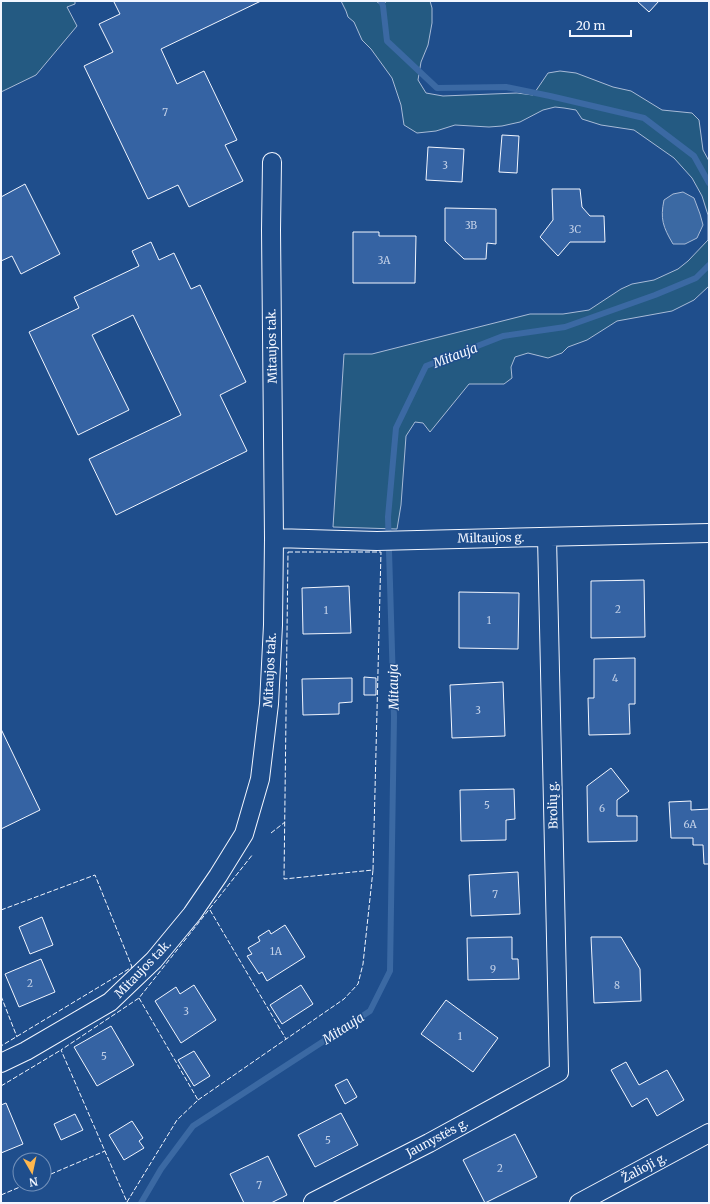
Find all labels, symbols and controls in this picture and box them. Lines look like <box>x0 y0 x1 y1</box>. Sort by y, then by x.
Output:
scale bar <box>570 12 631 38</box>
text: 20 m <box>576 18 605 33</box>
house number: 7 <box>162 106 168 119</box>
house number: 3 <box>442 159 448 172</box>
house number: 3B <box>465 219 477 232</box>
house number: 3C <box>569 223 582 236</box>
house number: 3A <box>378 254 391 267</box>
street label: Mitaujos tak. <box>263 308 280 384</box>
water label: Mitauja <box>430 339 480 372</box>
street label: Miltaujos g. <box>457 529 525 546</box>
house number: 2 <box>615 603 621 616</box>
house number: 1 <box>324 604 329 617</box>
house number: 1 <box>487 614 492 627</box>
street label: Mitaujos tak. <box>260 632 279 708</box>
water label: Mitauja <box>385 664 402 711</box>
house number: 4 <box>612 672 618 685</box>
house number: 3 <box>475 704 481 717</box>
street label: Brolių g. <box>545 781 560 829</box>
house number: 5 <box>484 799 490 812</box>
house number: 6 <box>599 802 605 815</box>
house number: 6A <box>683 818 697 831</box>
house number: 7 <box>492 888 498 901</box>
street label: Mitaujos tak. <box>111 936 174 1001</box>
house number: 1A <box>270 945 283 958</box>
house number: 9 <box>490 963 496 976</box>
house number: 2 <box>27 977 33 990</box>
house number: 8 <box>614 979 620 992</box>
house number: 3 <box>183 1005 189 1018</box>
water label: Mitauja <box>318 1009 367 1049</box>
house number: 1 <box>458 1030 463 1043</box>
house number: 5 <box>101 1050 107 1063</box>
street label: Jaunystės g. <box>402 1115 470 1161</box>
house number: 5 <box>325 1134 331 1147</box>
street label: Žalioji g. <box>618 1149 669 1186</box>
north arrow <box>12 1152 52 1192</box>
house number: 2 <box>497 1162 503 1175</box>
text: N <box>28 1174 39 1190</box>
house number: 7 <box>256 1179 262 1192</box>

